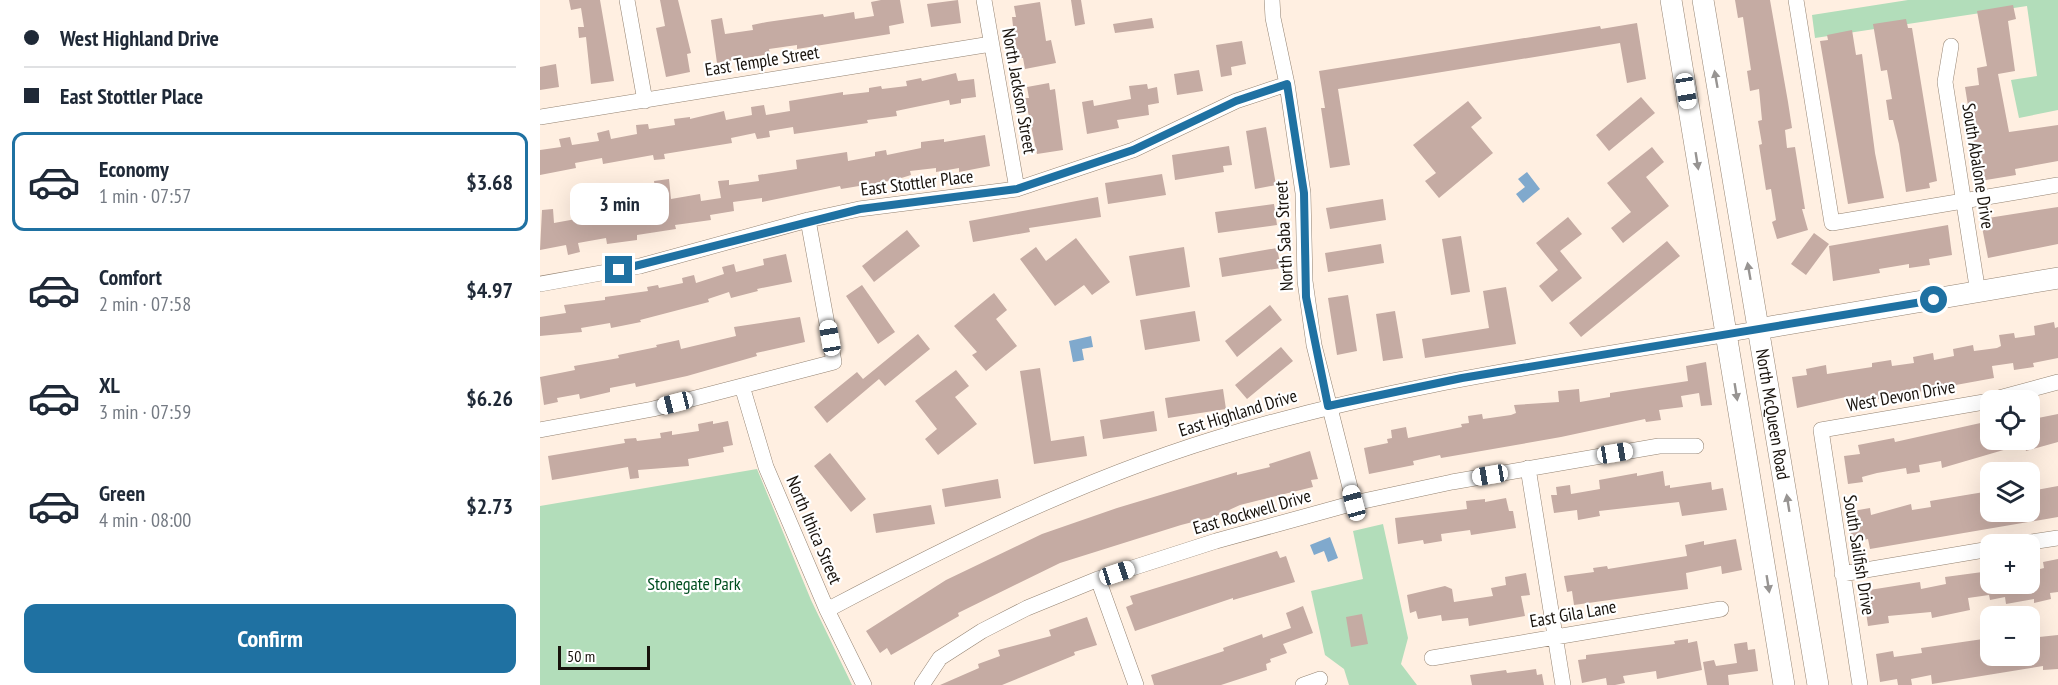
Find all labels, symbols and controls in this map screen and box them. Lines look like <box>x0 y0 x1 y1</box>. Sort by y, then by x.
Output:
text: West Highland Drive <box>60 24 219 52</box>
street label: North Jackson Street <box>997 26 1042 156</box>
street label: East Temple Street <box>703 40 821 81</box>
one-way arrow <box>1711 69 1720 88</box>
car <box>1674 72 1698 110</box>
text: East Stottler Place <box>60 82 203 110</box>
street label: South Abalone Drive <box>1957 101 2000 230</box>
one-way arrow <box>1693 152 1702 171</box>
icon: car <box>27 155 81 209</box>
text: Economy <box>99 155 169 183</box>
street label: East Stottler Place <box>859 164 975 201</box>
text: $3.68 <box>466 168 513 196</box>
street label: North Saba Street <box>1269 180 1298 292</box>
text: 1 min · 07:57 <box>99 183 191 209</box>
callout: 3 min <box>569 183 668 225</box>
text: 3 min <box>599 191 640 217</box>
route end <box>605 256 632 283</box>
one-way arrow <box>1744 261 1753 280</box>
icon: car <box>27 263 81 317</box>
text: Comfort <box>99 263 162 291</box>
text: $4.97 <box>466 276 513 304</box>
route start <box>1920 286 1947 313</box>
text: 2 min · 07:58 <box>99 291 191 317</box>
car <box>818 319 842 357</box>
street label: North McQueen Road <box>1751 347 1795 481</box>
icon: car <box>27 371 81 425</box>
text: XL <box>99 371 120 399</box>
street label: West Devon Drive <box>1845 375 1957 416</box>
one-way arrow <box>1731 383 1740 402</box>
text: $6.26 <box>466 384 513 412</box>
street label: East Highland Drive <box>1176 384 1300 441</box>
car <box>655 390 695 416</box>
map controls <box>1980 390 2040 666</box>
button: locate <box>1980 390 2040 450</box>
text: 3 min · 07:59 <box>99 399 191 425</box>
car <box>1596 441 1634 465</box>
button: layers <box>1980 462 2040 522</box>
car <box>1471 463 1509 487</box>
street label: North Ithica Street <box>781 472 848 587</box>
icon: car <box>27 479 81 533</box>
text: Green <box>99 479 145 507</box>
car <box>1341 483 1367 523</box>
street label: East Rockwell Drive <box>1190 484 1314 539</box>
text: $2.73 <box>466 492 513 520</box>
one-way arrow <box>1783 493 1792 512</box>
street label: South Sailfish Drive <box>1839 493 1880 617</box>
text: 4 min · 08:00 <box>99 507 191 533</box>
button: + <box>1980 534 2040 594</box>
car <box>1097 559 1137 587</box>
park label: Stonegate Park <box>647 572 741 595</box>
one-way arrow <box>1763 575 1772 594</box>
street label: East Gila Lane <box>1528 595 1618 632</box>
button: Confirm <box>24 604 516 673</box>
button: − <box>1980 606 2040 666</box>
scale bar <box>558 643 650 670</box>
text: 50 m <box>567 646 595 666</box>

